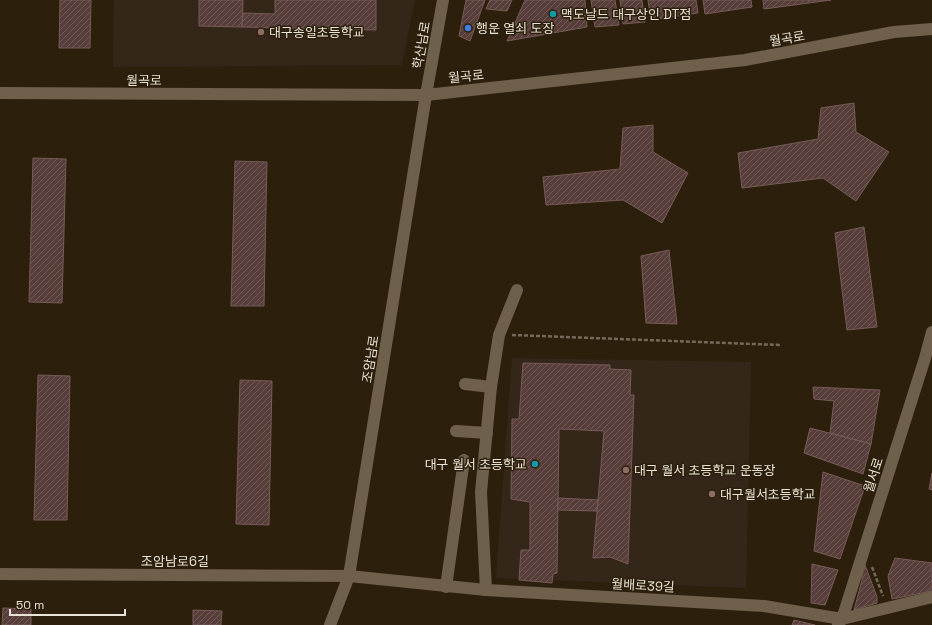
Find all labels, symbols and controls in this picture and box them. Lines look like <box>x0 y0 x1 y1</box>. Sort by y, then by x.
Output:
place label: 맥도날드 대구상인 DT점 <box>561 6 691 23</box>
marker: 맥도날드 대구상인 DT점 <box>548 9 558 19</box>
street label: 학산남로 <box>409 20 434 70</box>
place label: 행운 열쇠 도장 <box>476 20 554 37</box>
marker: 행운 열쇠 도장 <box>463 23 473 33</box>
place label: 대구송일초등학교 <box>269 24 365 41</box>
marker: 대구송일초등학교 <box>256 27 266 37</box>
street label: 월곡로 <box>768 27 806 50</box>
street label: 월곡로 <box>447 66 485 87</box>
street label: 월곡로 <box>126 72 162 89</box>
street label: 조암남로 <box>358 334 383 384</box>
street label: 월서로 <box>860 455 887 495</box>
place label: 대구 월서 초등학교 <box>425 456 527 473</box>
marker: 대구 월서 초등학교 <box>530 459 540 469</box>
place label: 대구 월서 초등학교 운동장 <box>634 462 776 479</box>
marker: 대구 월서 초등학교 운동장 <box>621 465 631 475</box>
place label: 대구월서초등학교 <box>720 486 816 503</box>
marker: 대구월서초등학교 <box>707 489 717 499</box>
street label: 조암남로6길 <box>141 553 209 570</box>
street label: 월배로39길 <box>611 575 675 596</box>
scale bar <box>10 591 125 617</box>
text: 50 m <box>16 597 44 613</box>

